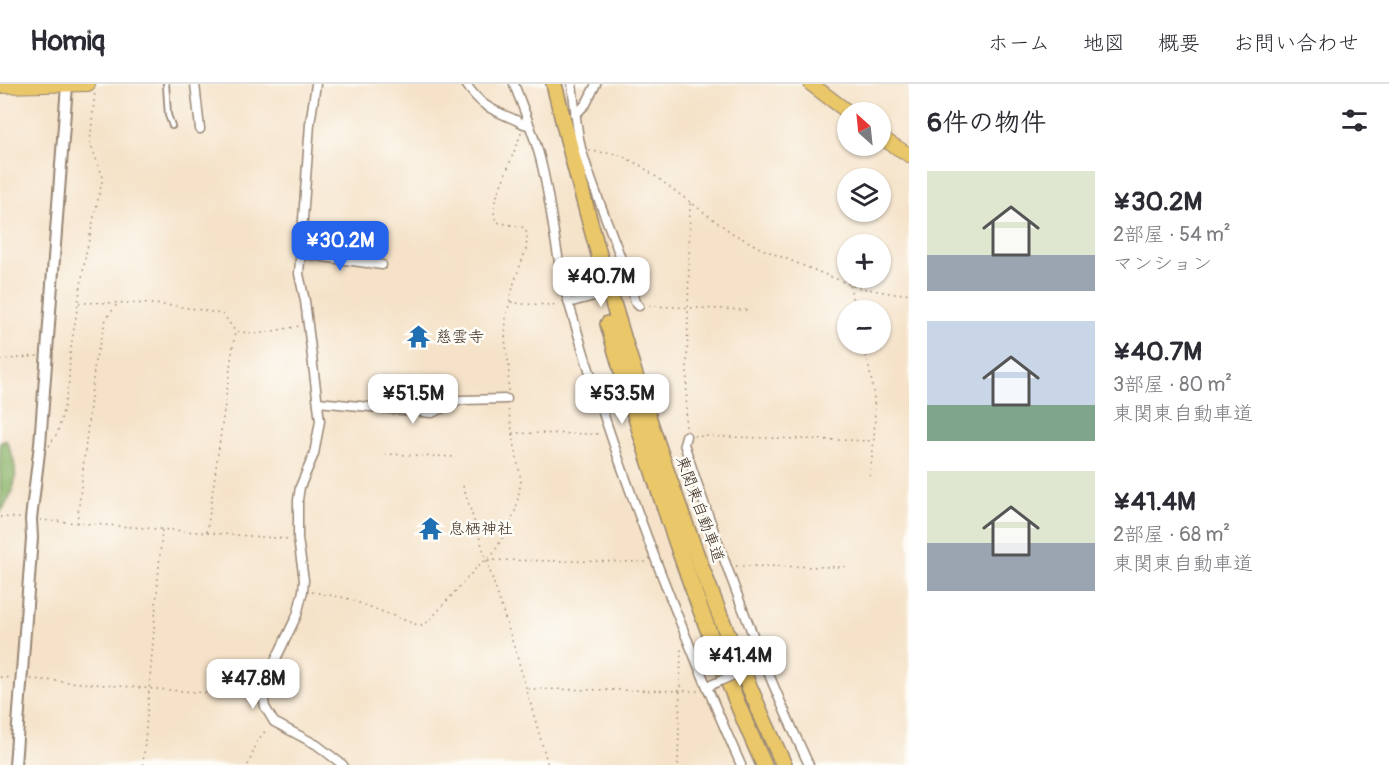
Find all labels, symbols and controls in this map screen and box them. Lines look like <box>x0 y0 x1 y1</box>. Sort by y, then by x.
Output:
text: Homiq <box>30 24 105 59</box>
text: ホーム <box>988 30 1050 57</box>
text: 地図 <box>1083 30 1125 57</box>
text: 概要 <box>1158 30 1200 57</box>
text: お問い合わせ <box>1233 30 1359 57</box>
north arrow <box>837 102 891 156</box>
map controls <box>837 102 891 354</box>
icon: filters <box>1338 104 1371 137</box>
text: 6件の物件 <box>927 107 1046 139</box>
button: layers <box>837 168 891 222</box>
text: ¥30.2M <box>1113 186 1202 218</box>
icon: home <box>975 195 1047 267</box>
pin: ¥30.2M <box>291 221 389 272</box>
text: 2部屋 · 54 m² <box>1113 222 1231 247</box>
text: ¥30.2M <box>306 228 374 253</box>
button: + <box>837 234 891 288</box>
text: マンション <box>1113 251 1212 276</box>
pin: ¥40.7M <box>552 257 650 308</box>
text: ¥40.7M <box>567 264 635 289</box>
button: − <box>837 300 891 354</box>
temple icon: 慈雲寺 <box>405 324 431 350</box>
place label: 慈雲寺 <box>436 327 484 347</box>
text: ¥40.7M <box>1113 336 1202 368</box>
icon: home <box>975 345 1047 417</box>
text: 3部屋 · 80 m² <box>1113 372 1232 397</box>
pin: ¥51.5M <box>364 374 462 425</box>
pin: ¥53.5M <box>573 374 671 425</box>
text: ¥51.5M <box>382 381 444 406</box>
text: ¥53.5M <box>589 381 655 406</box>
text: 東関東自動車道 <box>1113 401 1253 426</box>
street label: 東関東自動車道 <box>671 453 729 565</box>
text: ¥41.4M <box>1113 486 1196 518</box>
icon: home <box>975 495 1047 567</box>
temple icon: 息栖神社 <box>418 516 444 542</box>
place label: 息栖神社 <box>449 519 513 539</box>
text: 2部屋 · 68 m² <box>1113 522 1230 547</box>
text: 東関東自動車道 <box>1113 551 1253 576</box>
pin: ¥41.4M <box>691 636 789 687</box>
text: ¥41.4M <box>708 643 772 668</box>
pin: ¥47.8M <box>204 659 302 710</box>
text: ¥47.8M <box>221 666 285 691</box>

